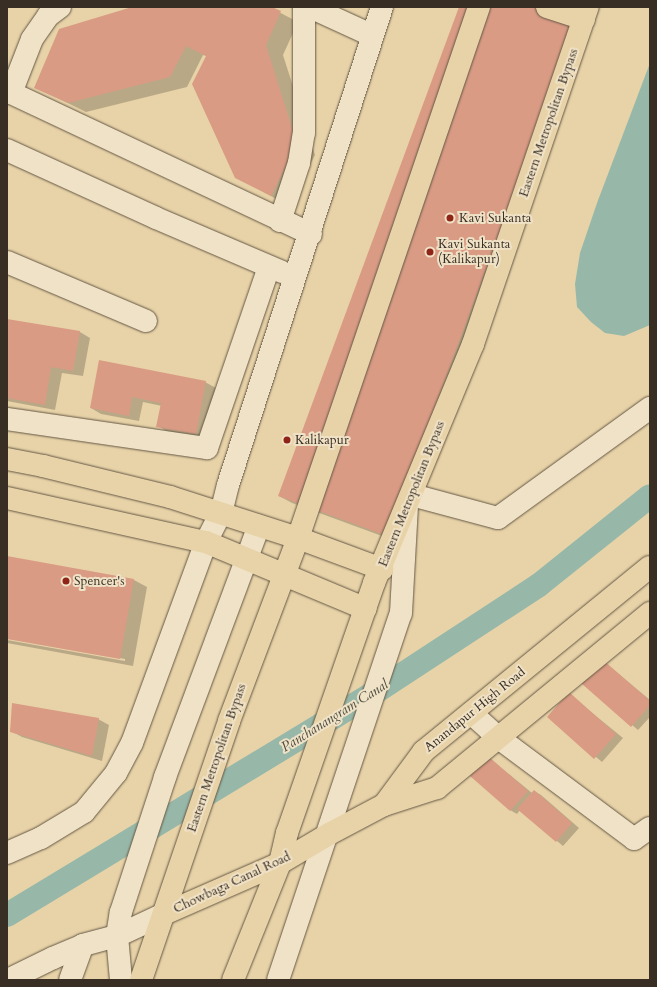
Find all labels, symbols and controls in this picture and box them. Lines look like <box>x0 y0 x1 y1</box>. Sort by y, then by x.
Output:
street label: Eastern Metropolitan Bypass <box>516 47 582 199</box>
place label: Kavi Sukanta <box>459 210 531 226</box>
marker: Kavi Sukanta <box>444 212 456 224</box>
place label: Kavi Sukanta (Kalikapur) <box>438 237 510 268</box>
marker: Kavi Sukanta (Kalikapur) <box>425 247 435 257</box>
street label: Eastern Metropolitan Bypass <box>376 419 448 569</box>
place label: Kalikapur <box>295 432 349 448</box>
marker: Kalikapur <box>282 435 292 445</box>
place label: Spencer's <box>74 573 125 589</box>
marker: Spencer's <box>61 576 71 586</box>
street label: Anandapur High Road <box>421 664 529 756</box>
water label: Panchanangram Canal <box>278 676 392 756</box>
street label: Eastern Metropolitan Bypass <box>184 682 250 834</box>
street label: Chowbaga Canal Road <box>171 849 293 917</box>

